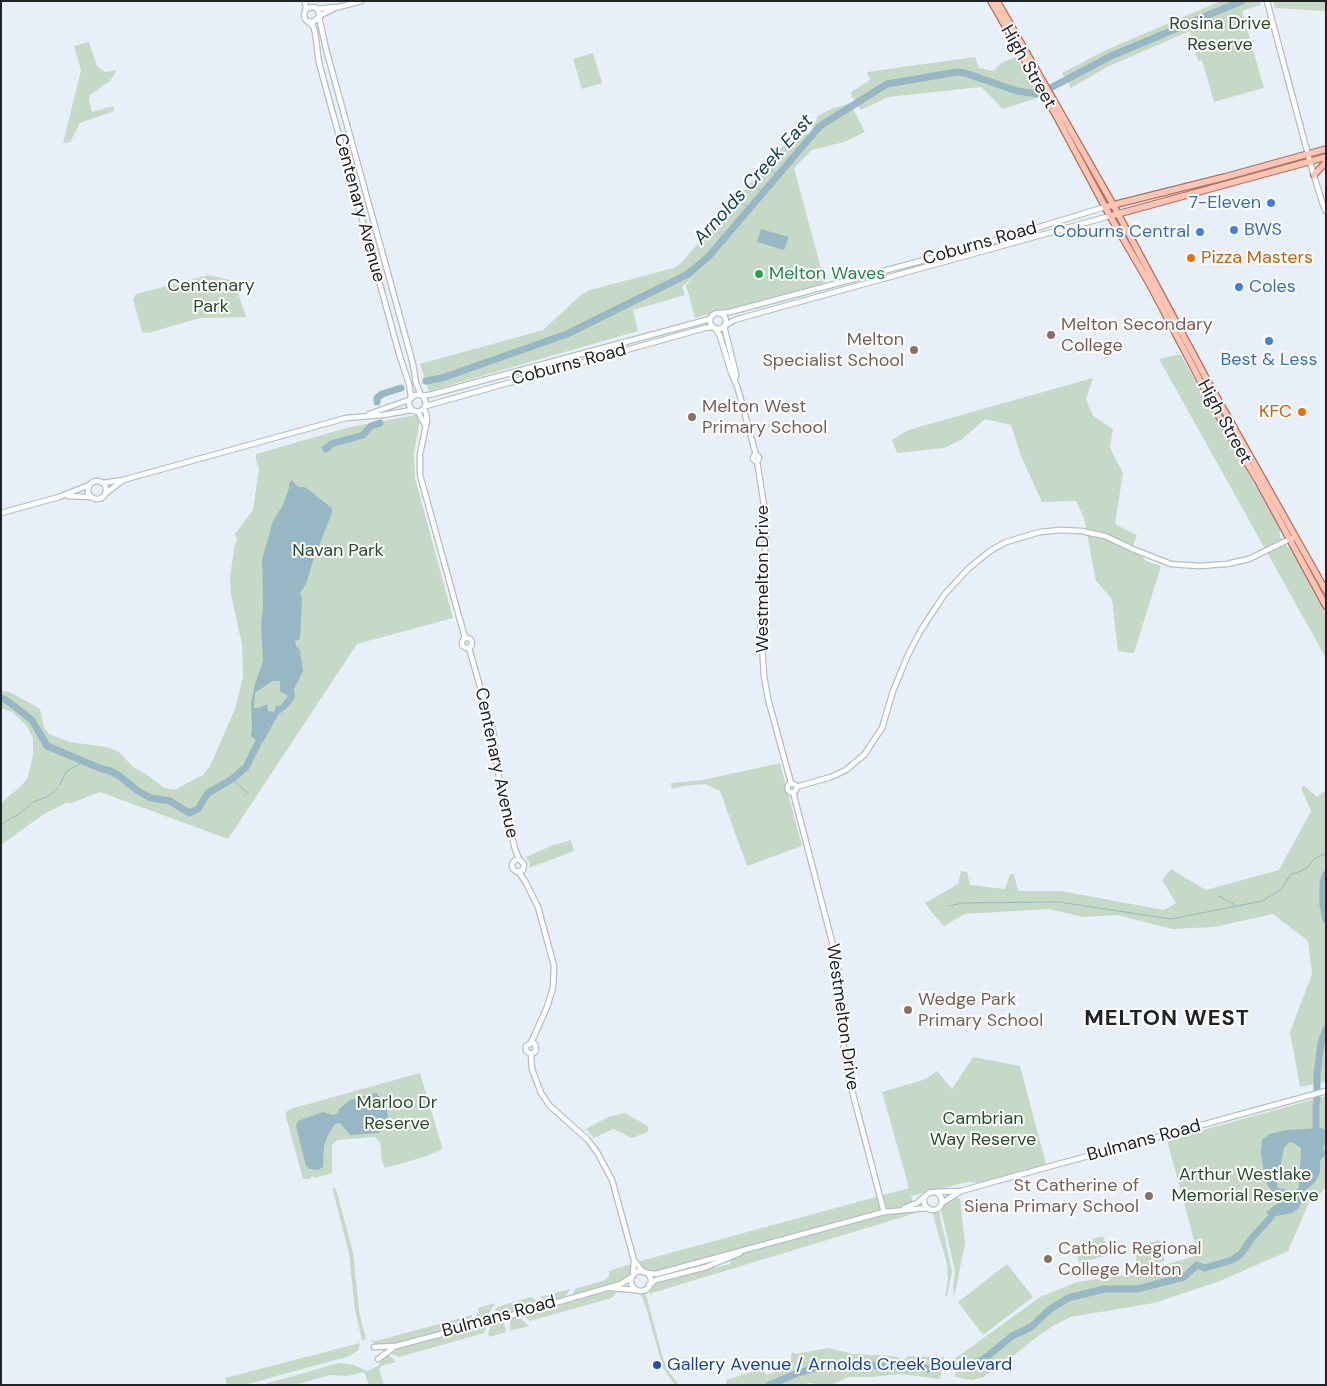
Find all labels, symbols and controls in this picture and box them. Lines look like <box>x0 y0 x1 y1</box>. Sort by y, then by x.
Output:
park label: Rosina Drive Reserve <box>1169 13 1271 56</box>
street label: High Street <box>995 21 1061 113</box>
water label: Arnolds Creek East <box>689 110 819 250</box>
street label: Centenary Avenue <box>329 131 389 285</box>
place label: 7-Eleven <box>1189 192 1261 214</box>
marker: 7-Eleven <box>1265 197 1277 209</box>
street label: Coburns Road <box>920 217 1040 271</box>
place label: BWS <box>1244 219 1282 241</box>
place label: Coburns Central <box>1053 221 1190 243</box>
marker: BWS <box>1228 224 1240 236</box>
marker: Coburns Central <box>1194 226 1206 238</box>
place label: Pizza Masters <box>1201 247 1313 269</box>
marker: Pizza Masters <box>1185 252 1197 264</box>
place label: Melton Waves <box>769 263 885 285</box>
marker: Melton Waves <box>753 268 765 280</box>
park label: Centenary Park <box>167 275 255 318</box>
place label: Coles <box>1249 276 1296 298</box>
marker: Coles <box>1233 281 1245 293</box>
place label: Melton Secondary College <box>1061 314 1213 356</box>
place label: Melton Specialist School <box>762 329 904 372</box>
marker: Melton Secondary College <box>1045 329 1057 341</box>
marker: Best & Less <box>1263 335 1275 347</box>
street label: Coburns Road <box>509 339 629 391</box>
marker: Melton Specialist School <box>908 344 920 356</box>
place label: Best & Less <box>1221 349 1317 371</box>
street label: High Street <box>1192 376 1256 468</box>
place label: Melton West Primary School <box>702 396 827 438</box>
place label: KFC <box>1259 401 1292 423</box>
marker: KFC <box>1296 406 1308 418</box>
marker: Melton West Primary School <box>686 411 698 423</box>
street label: Westmelton Drive <box>752 505 774 653</box>
park label: Navan Park <box>292 540 384 562</box>
street label: Centenary Avenue <box>470 686 522 840</box>
street label: Westmelton Drive <box>821 942 863 1092</box>
place label: Wedge Park Primary School <box>918 989 1043 1032</box>
marker: Wedge Park Primary School <box>902 1004 914 1016</box>
district label: MELTON WEST <box>1083 1006 1251 1032</box>
park label: Marloo Dr Reserve <box>357 1092 437 1134</box>
park label: Cambrian Way Reserve <box>930 1108 1036 1150</box>
street label: Bulmans Road <box>1085 1115 1203 1167</box>
park label: Arthur Westlake Memorial Reserve <box>1171 1164 1319 1206</box>
place label: St Catherine of Siena Primary School <box>964 1175 1139 1218</box>
marker: St Catherine of Siena Primary School <box>1143 1190 1155 1202</box>
place label: Catholic Regional College Melton <box>1058 1238 1201 1280</box>
marker: Catholic Regional College Melton <box>1042 1253 1054 1265</box>
street label: Bulmans Road <box>440 1291 558 1343</box>
place label: Gallery Avenue / Arnolds Creek Boulevard <box>667 1354 1012 1376</box>
marker: Gallery Avenue / Arnolds Creek Boulevard <box>651 1359 663 1371</box>

